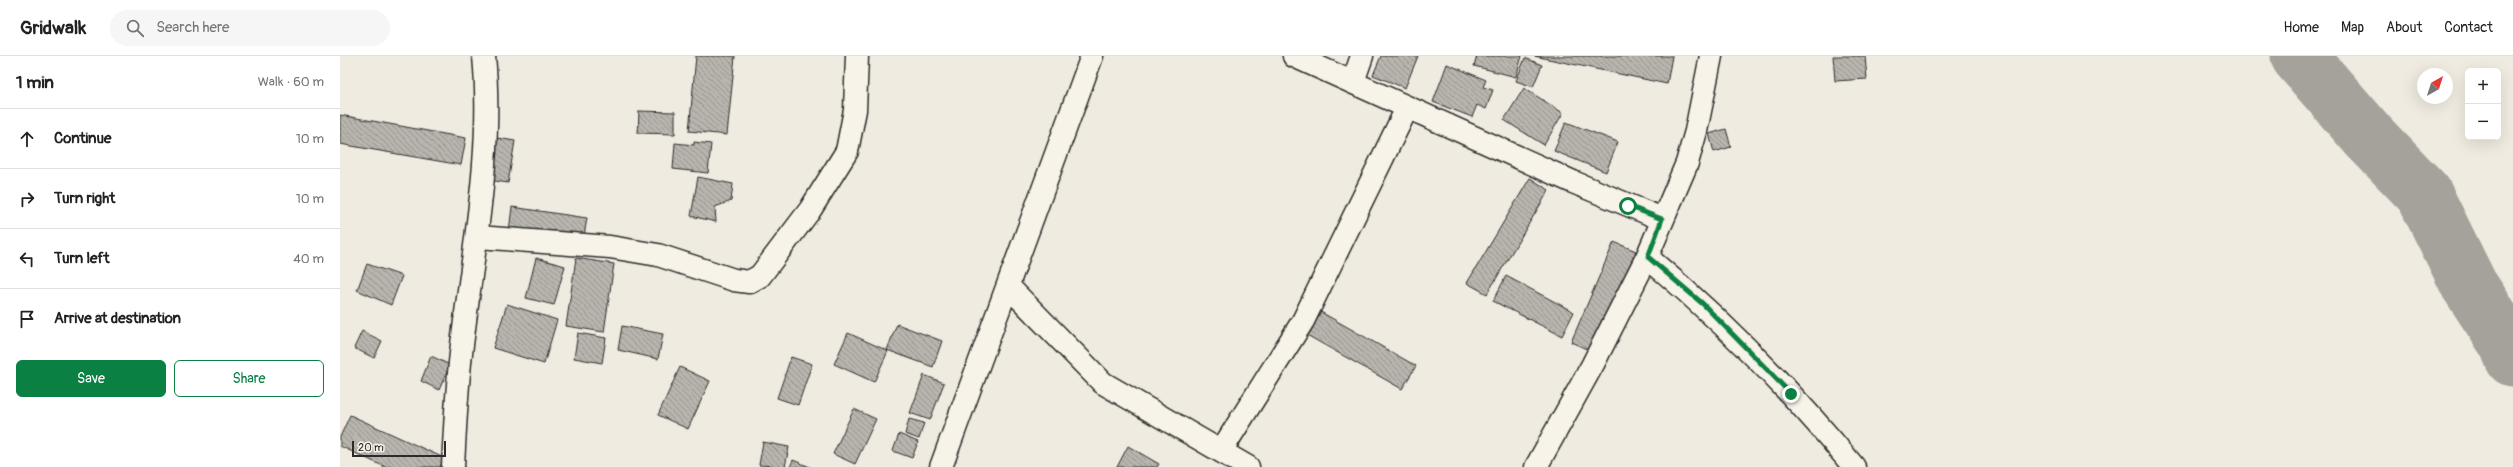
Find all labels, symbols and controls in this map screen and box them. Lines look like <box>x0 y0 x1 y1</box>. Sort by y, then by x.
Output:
search box <box>110 10 390 46</box>
text: Gridwalk <box>20 16 86 40</box>
icon: search <box>124 17 146 39</box>
text: Search here <box>156 18 229 37</box>
text: Home <box>2284 19 2319 36</box>
text: Map <box>2341 19 2364 36</box>
text: About <box>2386 19 2422 36</box>
text: Contact <box>2444 19 2493 36</box>
north arrow <box>2417 68 2453 104</box>
map controls <box>2465 68 2501 140</box>
button: + <box>2465 68 2501 104</box>
text: 1 min <box>16 72 54 93</box>
text: Walk · 60 m <box>258 74 324 90</box>
button: − <box>2465 104 2501 140</box>
icon: ahead <box>16 128 38 150</box>
text: Continue <box>54 129 112 148</box>
text: 10 m <box>296 131 324 147</box>
icon: right <box>16 188 38 210</box>
text: Turn right <box>54 189 115 208</box>
text: 10 m <box>296 191 324 207</box>
route start <box>1619 197 1637 215</box>
icon: left <box>16 248 38 270</box>
text: Turn left <box>54 249 110 268</box>
text: 40 m <box>293 251 324 267</box>
icon: arrive <box>16 308 38 330</box>
text: Arrive at destination <box>54 309 181 328</box>
button: Save <box>16 360 166 397</box>
button: Share <box>174 360 324 397</box>
route end <box>1782 385 1800 403</box>
scale bar <box>352 439 446 458</box>
text: 20 m <box>358 441 384 454</box>

